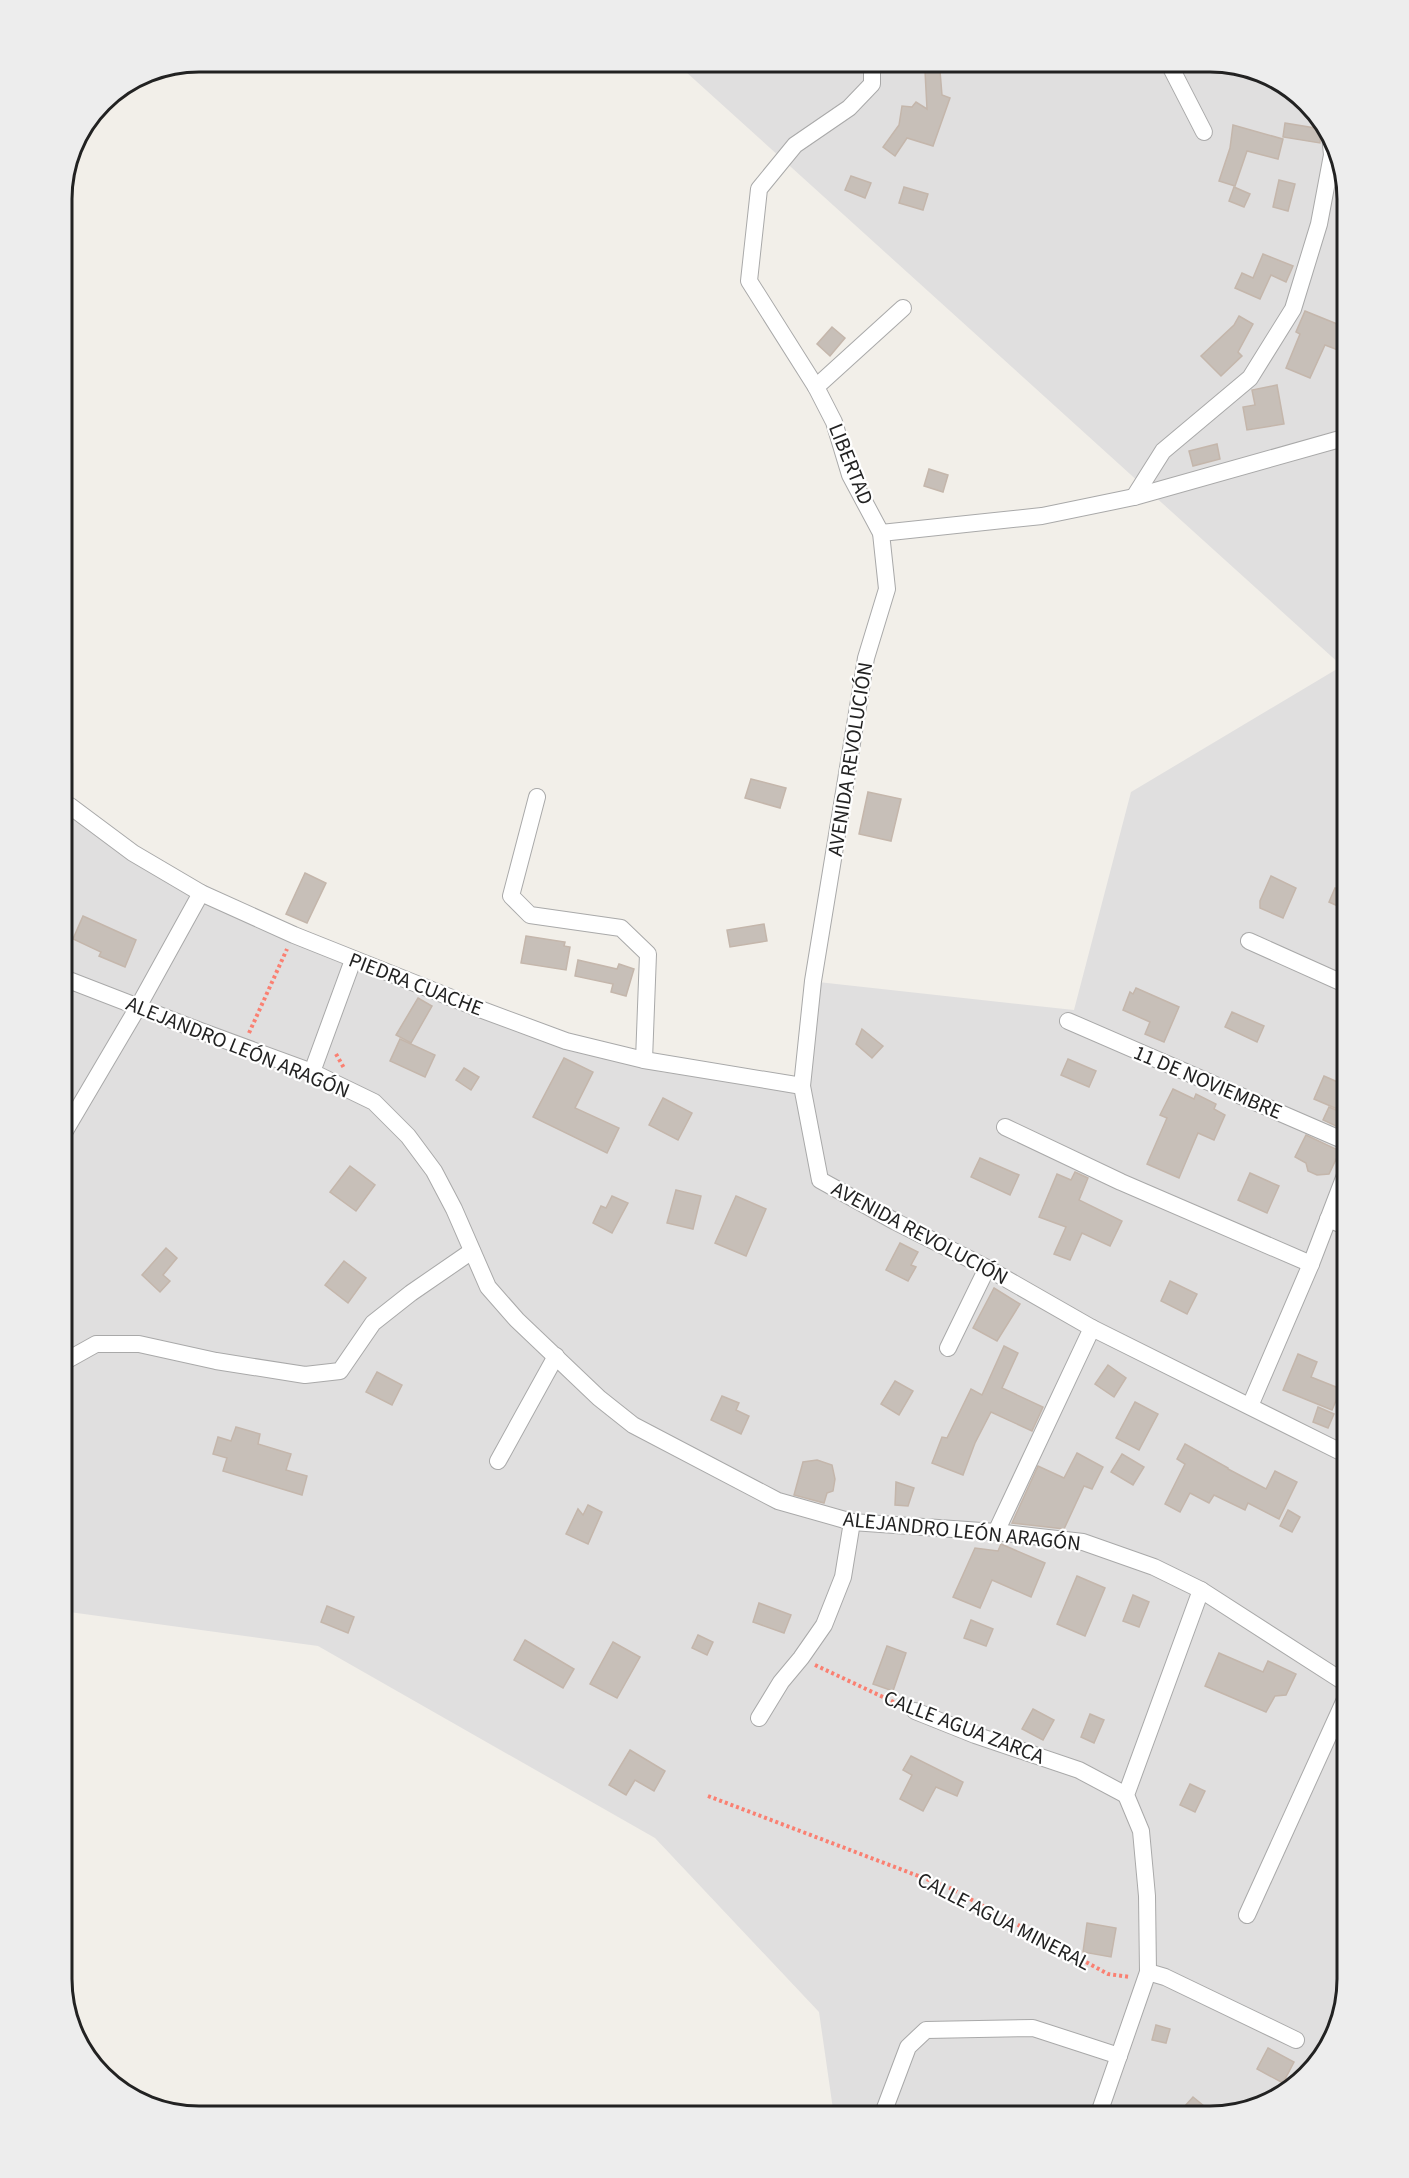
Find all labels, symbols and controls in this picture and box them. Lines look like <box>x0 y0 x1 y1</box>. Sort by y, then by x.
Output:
street label: LIBERTAD <box>821 419 881 509</box>
street label: AVENIDA REVOLUCIÓN <box>820 660 880 858</box>
street label: PIEDRA CUACHE <box>344 945 488 1023</box>
street label: ALEJANDRO LEÓN ARAGÓN <box>122 988 354 1106</box>
street label: 11 DE NOVIEMBRE <box>1129 1037 1287 1127</box>
street label: AVENIDA REVOLUCIÓN <box>826 1174 1014 1292</box>
street label: ALEJANDRO LEÓN ARAGÓN <box>842 1504 1082 1558</box>
street label: CALLE AGUA ZARCA <box>879 1683 1049 1772</box>
street label: CALLE AGUA MINERAL <box>912 1864 1096 1978</box>

